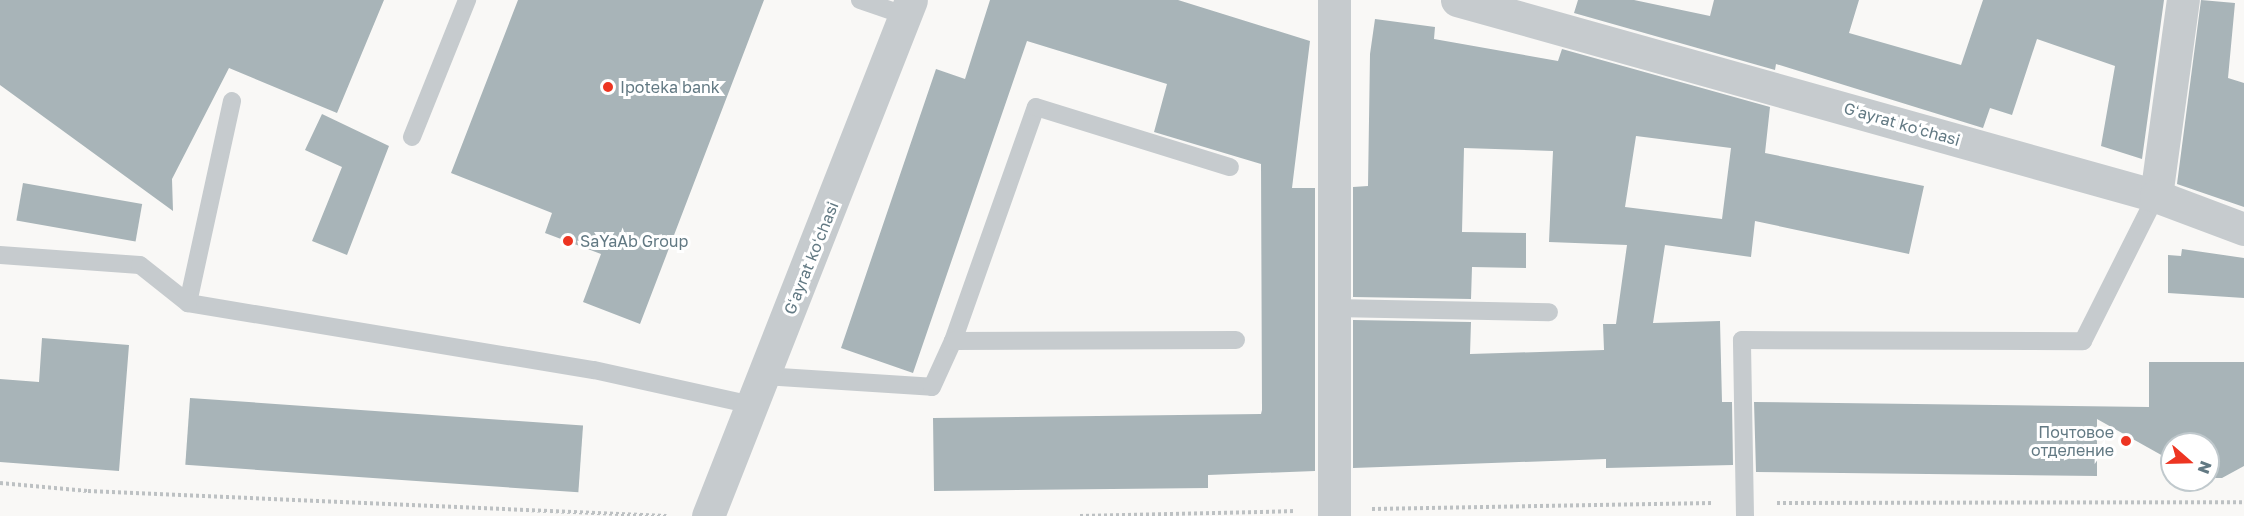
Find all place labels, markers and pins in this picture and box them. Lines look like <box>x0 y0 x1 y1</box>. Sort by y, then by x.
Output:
place label: Ipoteka bank <box>620 77 720 97</box>
marker: Ipoteka bank <box>601 80 615 94</box>
place label: SaYaAb Group <box>580 231 688 251</box>
marker: SaYaAb Group <box>561 234 575 248</box>
place label: Почтовое отделение <box>2031 422 2114 460</box>
marker: Почтовое отделение <box>2119 434 2133 448</box>

